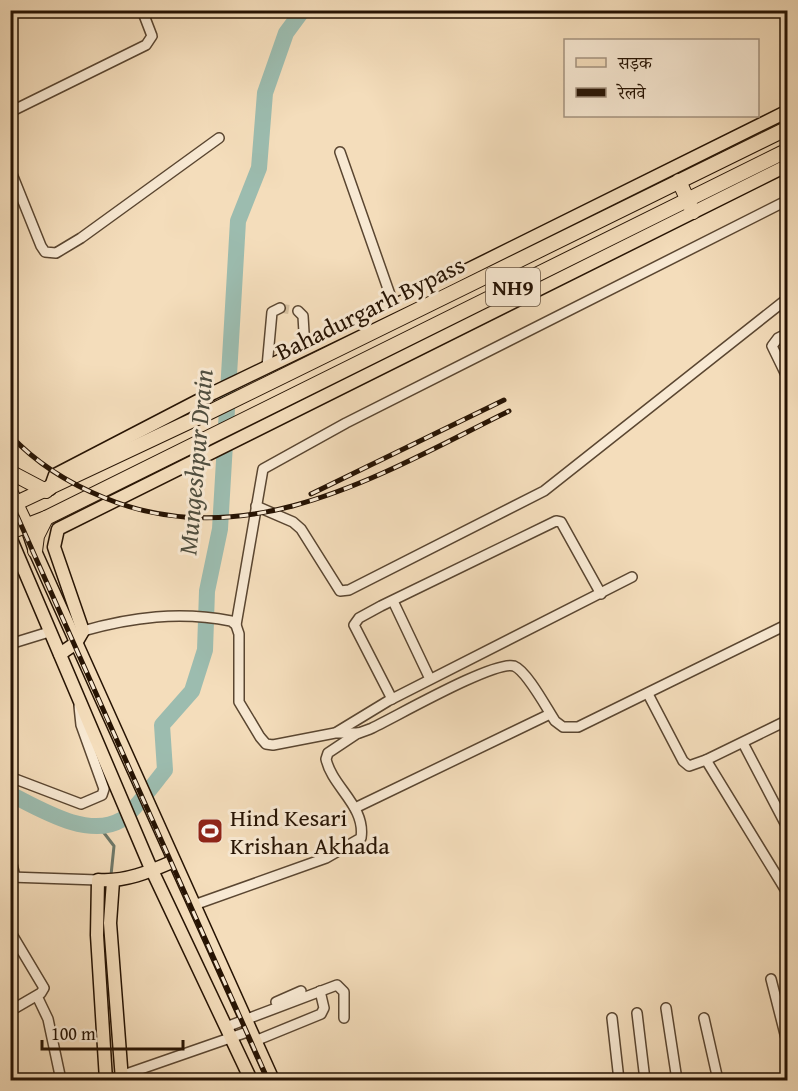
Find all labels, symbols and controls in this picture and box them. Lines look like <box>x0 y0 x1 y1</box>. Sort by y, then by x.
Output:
legend <box>564 39 759 117</box>
text: सड़क <box>617 49 653 76</box>
text: रेलवे <box>616 79 647 106</box>
street label: Bahadurgarh Bypass <box>270 247 470 369</box>
road number: NH9 <box>486 268 540 306</box>
water label: Mungeshpur Drain <box>167 367 223 557</box>
place label: Hind Kesari Krishan Akhada <box>230 800 390 863</box>
sports icon: Hind Kesari Krishan Akhada <box>195 816 225 846</box>
scale bar <box>42 1013 183 1051</box>
text: 100 m <box>51 1020 96 1047</box>

